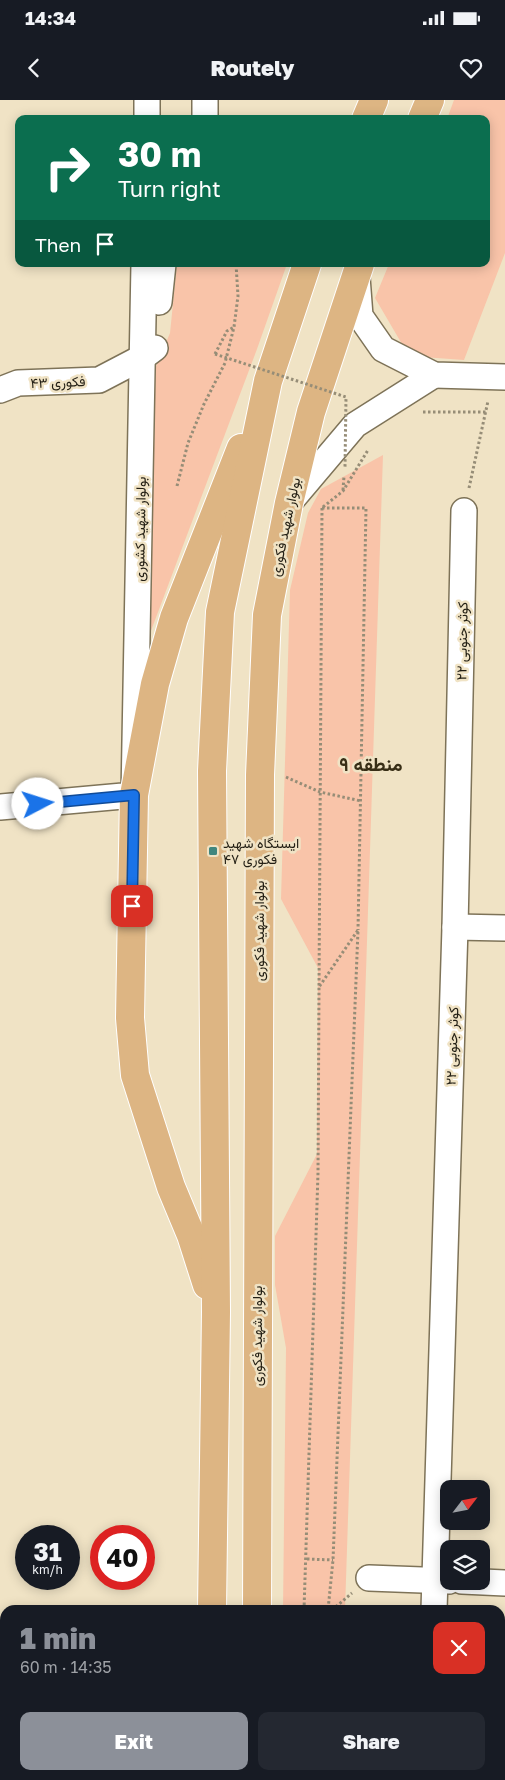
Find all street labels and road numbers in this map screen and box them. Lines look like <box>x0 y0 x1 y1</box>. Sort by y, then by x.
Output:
street label: فکوری ۴۳ <box>30 372 86 392</box>
street label: بولوار شهید کشوری <box>130 476 150 582</box>
street label: بولوار شهید فکوری <box>266 476 304 578</box>
street label: کوثر جنوبی ۲۲ <box>452 602 472 680</box>
street label: بولوار شهید فکوری <box>250 881 268 981</box>
street label: کوثر جنوبی ۲۲ <box>442 1006 462 1086</box>
street label: بولوار شهید فکوری <box>248 1286 266 1386</box>

